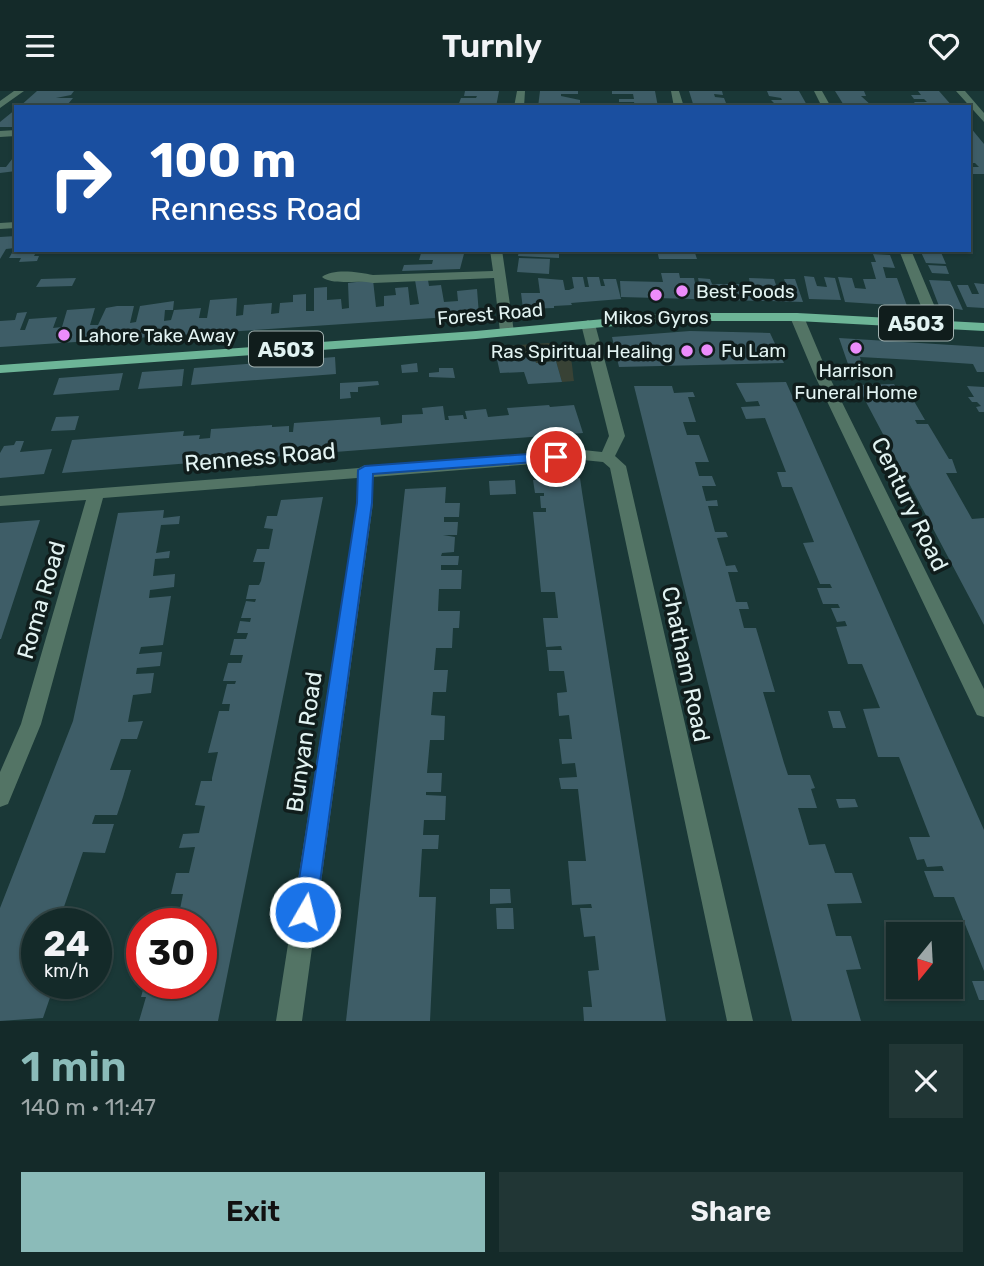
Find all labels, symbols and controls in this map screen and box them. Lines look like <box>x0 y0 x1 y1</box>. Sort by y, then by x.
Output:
icon: menu <box>21 27 59 65</box>
text: Turnly <box>442 27 542 65</box>
icon: heart <box>925 27 963 65</box>
text: 100 m <box>150 131 296 189</box>
icon: right <box>35 133 126 224</box>
text: Renness Road <box>150 190 362 228</box>
place label: Best Foods <box>696 280 795 303</box>
marker: Best Foods <box>674 283 690 299</box>
marker: Mikos Gyros <box>648 287 664 303</box>
street label: Forest Road <box>436 298 544 330</box>
place label: Mikos Gyros <box>603 306 709 329</box>
road number: A503 <box>879 306 953 341</box>
place label: Lahore Take Away <box>78 324 235 347</box>
marker: Lahore Take Away <box>56 327 72 343</box>
road number: A503 <box>249 331 323 367</box>
place label: Fu Lam <box>721 339 786 362</box>
place label: Ras Spiritual Healing <box>491 340 673 363</box>
marker: Harrison Funeral Home <box>848 340 864 356</box>
marker: Fu Lam <box>699 342 715 358</box>
marker: Ras Spiritual Healing <box>679 343 695 359</box>
place label: Harrison Funeral Home <box>794 359 918 404</box>
pin <box>526 427 586 487</box>
street label: Century Road <box>865 432 955 576</box>
street label: Renness Road <box>183 436 337 478</box>
icon: arrive <box>537 438 575 476</box>
street label: Roma Road <box>11 538 71 662</box>
street label: Chatham Road <box>656 584 716 744</box>
street label: Bunyan Road <box>280 670 328 814</box>
position arrow <box>268 875 342 949</box>
speed limit sign: 30 <box>126 908 217 999</box>
north arrow <box>886 922 962 999</box>
map controls <box>886 922 963 999</box>
text: 24 <box>43 923 90 965</box>
text: km/h <box>44 960 89 982</box>
text: 1 min <box>21 1042 127 1092</box>
button: close <box>889 1044 963 1118</box>
text: 140 m · 11:47 <box>21 1093 156 1121</box>
button: Exit <box>21 1172 485 1252</box>
button: Share <box>499 1172 963 1252</box>

